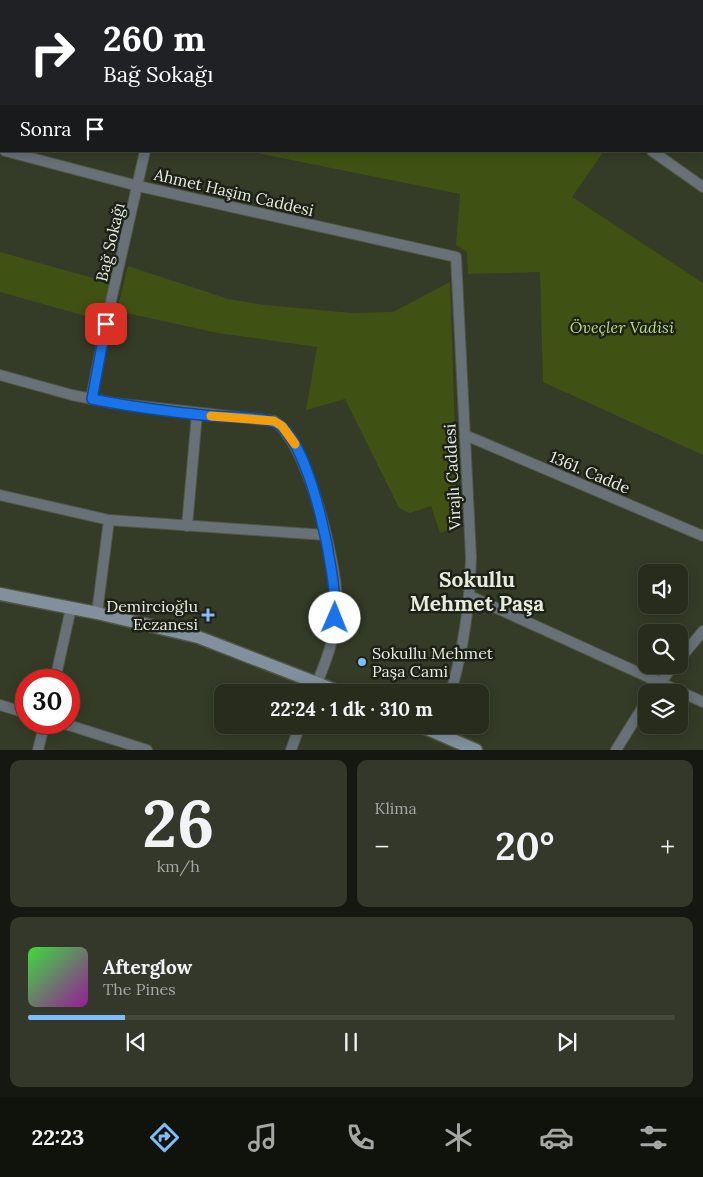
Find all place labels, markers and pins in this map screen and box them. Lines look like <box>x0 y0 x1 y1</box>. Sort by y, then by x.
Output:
pin <box>85 303 127 345</box>
place label: Demircioğlu Eczanesi <box>106 596 198 634</box>
marker: Demircioğlu Eczanesi <box>202 609 214 621</box>
place label: Sokullu Mehmet Paşa Cami <box>372 643 494 681</box>
marker: Sokullu Mehmet Paşa Cami <box>356 656 368 668</box>

